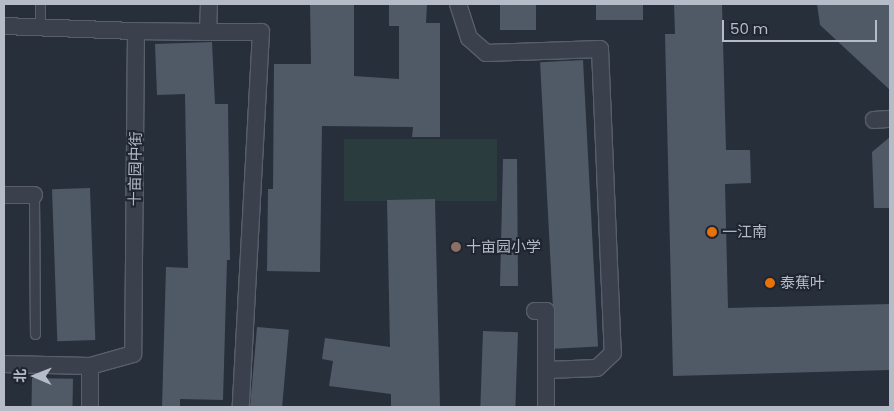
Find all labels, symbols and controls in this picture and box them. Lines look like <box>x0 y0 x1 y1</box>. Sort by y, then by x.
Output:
scale bar <box>724 10 879 42</box>
text: 50 m <box>730 18 768 39</box>
street label: 十亩园中街 <box>125 131 145 207</box>
place label: 一江南 <box>722 223 767 241</box>
marker: 一江南 <box>706 226 718 238</box>
place label: 十亩园小学 <box>466 238 541 256</box>
marker: 十亩园小学 <box>450 241 462 253</box>
place label: 泰蕉叶 <box>780 274 825 292</box>
marker: 泰蕉叶 <box>764 277 776 289</box>
north arrow <box>10 351 60 401</box>
text: 北 <box>10 369 30 383</box>

